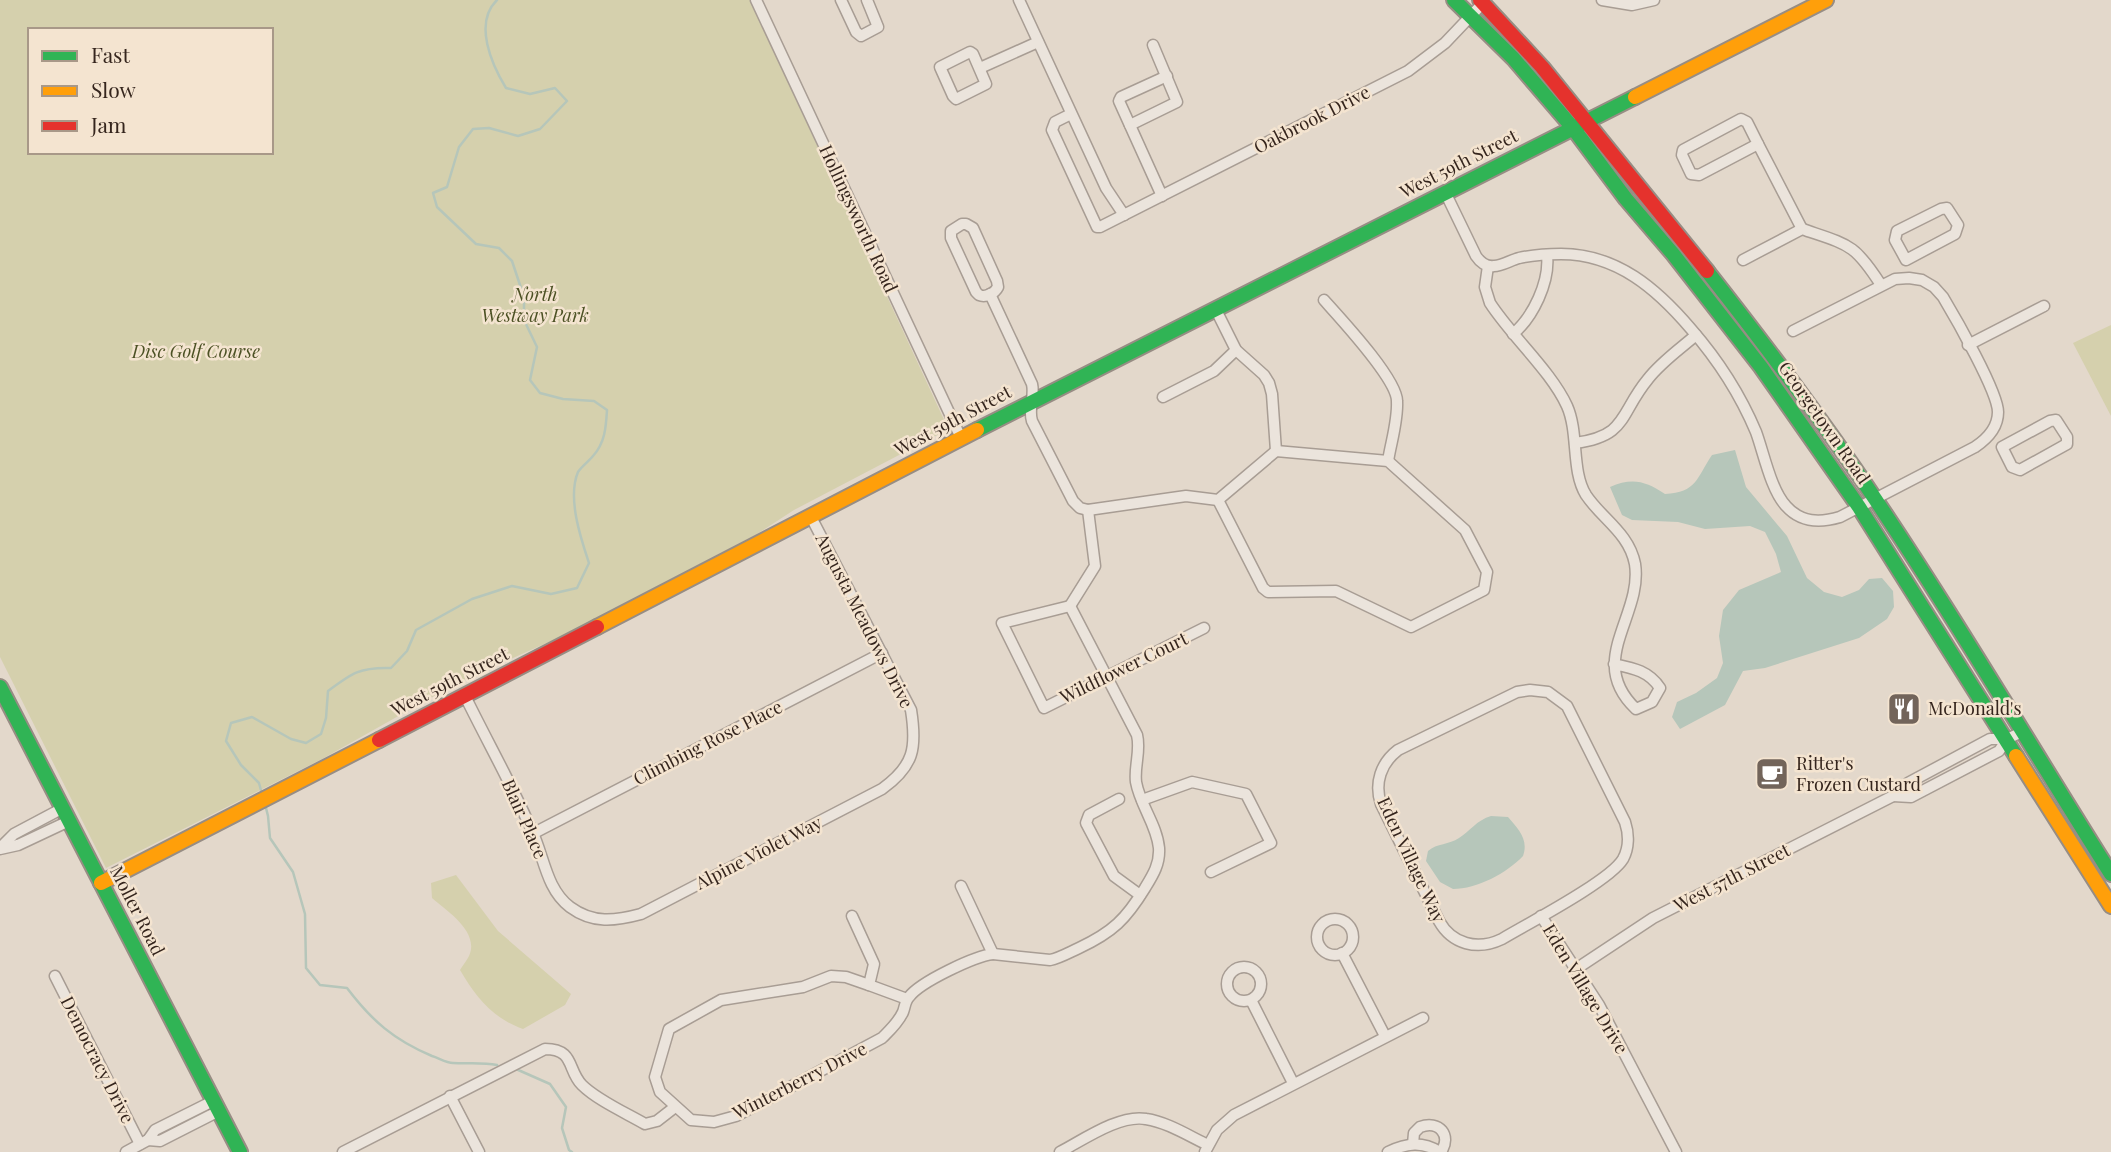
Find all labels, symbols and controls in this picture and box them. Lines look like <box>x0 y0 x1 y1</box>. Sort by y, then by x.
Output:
legend <box>28 28 273 154</box>
text: Fast <box>91 40 130 68</box>
text: Slow <box>91 75 136 103</box>
street label: Oakbrook Drive <box>1249 80 1374 159</box>
text: Jam <box>90 110 127 138</box>
street label: West 59th Street <box>1395 123 1522 204</box>
street label: Hollingsworth Road <box>814 141 904 297</box>
park label: North Westway Park <box>481 282 589 327</box>
park label: Disc Golf Course <box>131 339 260 363</box>
street label: Georgetown Road <box>1774 356 1876 489</box>
street label: West 59th Street <box>889 379 1016 461</box>
street label: Augusta Meadows Drive <box>810 528 919 712</box>
street label: Wildflower Court <box>1055 626 1192 709</box>
street label: West 59th Street <box>386 641 513 722</box>
restaurant icon: McDonald's <box>1885 690 1923 728</box>
street label: Climbing Rose Place <box>629 694 786 790</box>
place label: McDonald's <box>1928 696 2022 720</box>
place label: Ritter's Frozen Custard <box>1796 751 1922 796</box>
cafe icon: Ritter's Frozen Custard <box>1753 755 1791 793</box>
street label: Blair Place <box>497 775 553 862</box>
street label: Eden Village Way <box>1372 793 1452 926</box>
street label: Alpine Violet Way <box>690 810 826 895</box>
street label: West 57th Street <box>1668 837 1794 917</box>
street label: Moller Road <box>105 862 171 960</box>
street label: Eden Village Drive <box>1538 919 1634 1058</box>
street label: Democracy Drive <box>56 992 140 1127</box>
street label: Winterberry Drive <box>728 1036 871 1125</box>

